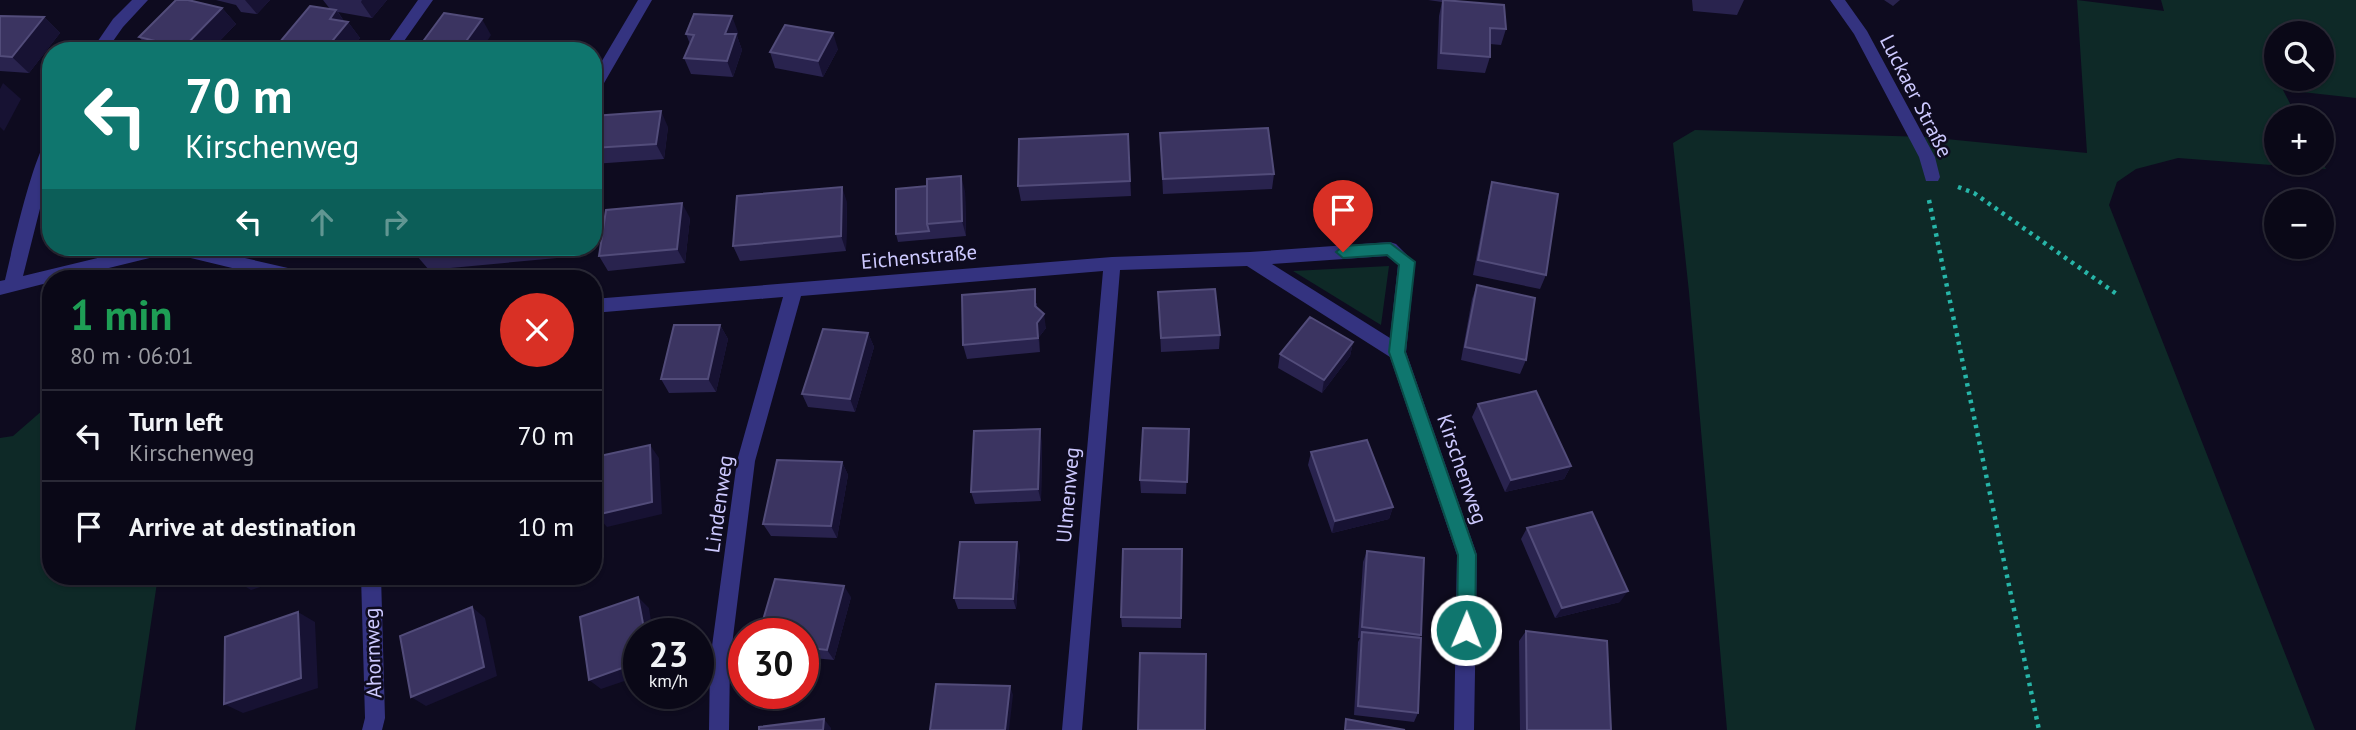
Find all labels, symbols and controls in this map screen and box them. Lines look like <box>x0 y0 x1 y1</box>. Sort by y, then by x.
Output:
map controls <box>2264 21 2334 259</box>
button: search <box>2264 21 2334 91</box>
street label: Luckaer Straße <box>1874 30 1959 162</box>
text: 70 m <box>185 63 292 127</box>
icon: left <box>70 70 161 161</box>
button: + <box>2264 105 2334 175</box>
text: Kirschenweg <box>185 125 359 167</box>
pin <box>1313 180 1373 252</box>
button: − <box>2264 189 2334 259</box>
icon: arrive <box>1324 191 1362 229</box>
icon: left <box>230 203 268 241</box>
icon: ahead <box>303 203 341 241</box>
icon: right <box>376 203 414 241</box>
street label: Eichenstraße <box>860 238 978 275</box>
text: 1 min <box>70 287 172 342</box>
button: close <box>500 293 574 367</box>
text: 80 m · 06:01 <box>70 341 194 370</box>
text: Turn left <box>129 405 223 438</box>
street label: Kirschenweg <box>1431 410 1494 527</box>
icon: left <box>70 417 108 455</box>
text: 70 m <box>518 419 574 452</box>
text: Kirschenweg <box>129 438 254 467</box>
street label: Ulmenweg <box>1050 446 1085 544</box>
street label: Lindenweg <box>698 453 739 555</box>
icon: arrive <box>70 508 108 546</box>
text: Arrive at destination <box>129 510 356 543</box>
text: 10 m <box>518 510 574 543</box>
position arrow <box>1429 593 1503 667</box>
street label: Ahornweg <box>357 607 388 699</box>
speed limit sign: 30 <box>728 618 819 709</box>
text: 23 <box>649 631 688 677</box>
text: km/h <box>649 669 688 692</box>

